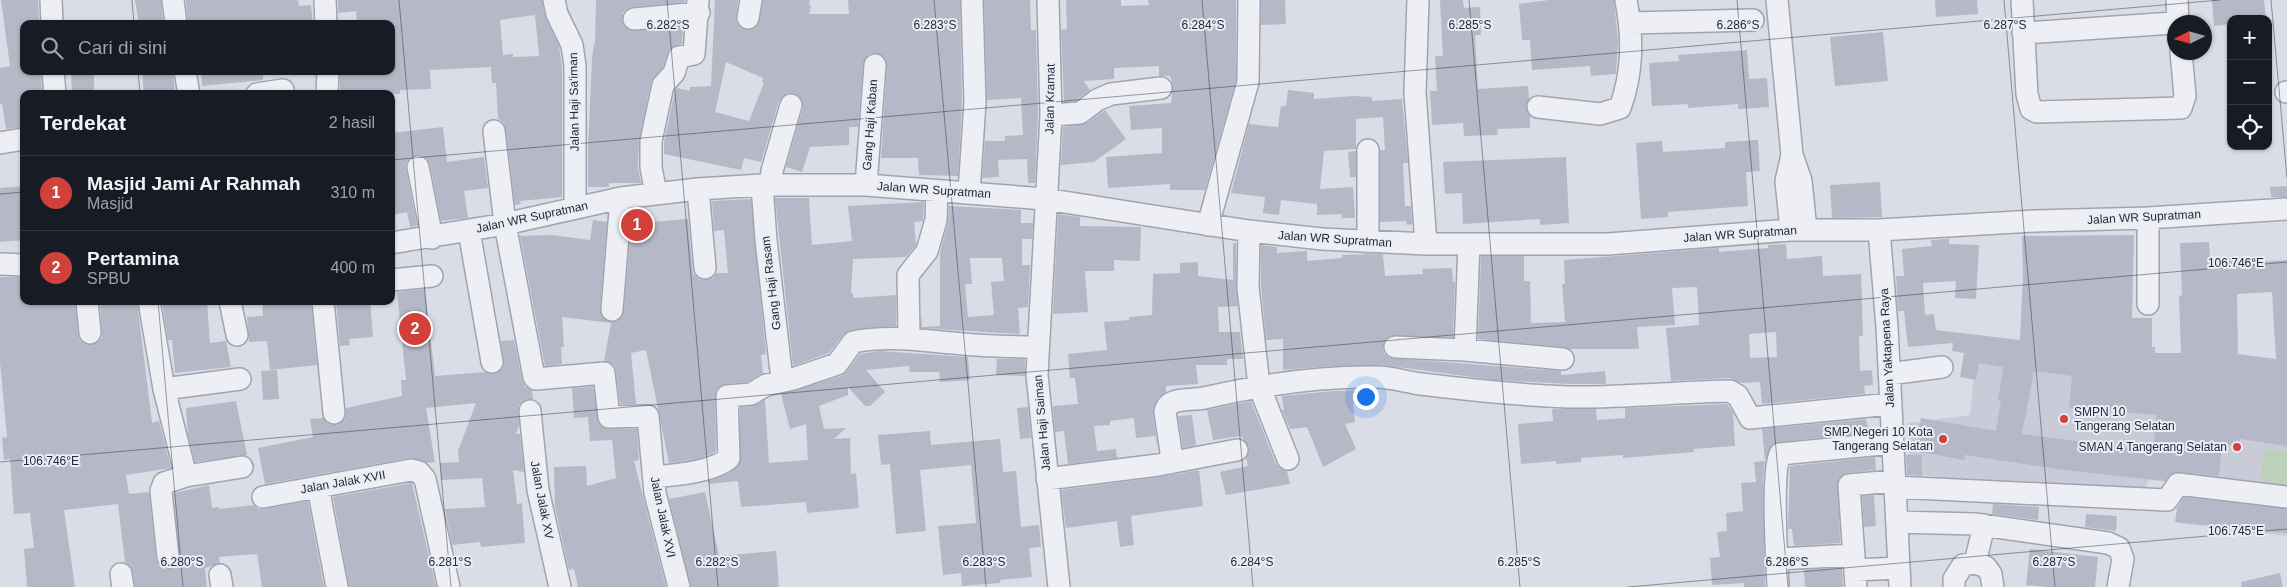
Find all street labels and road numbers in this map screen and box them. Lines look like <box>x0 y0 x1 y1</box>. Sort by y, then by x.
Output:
street label: Jalan Haji Sa'iman <box>566 52 582 152</box>
street label: Jalan Kramat <box>1042 63 1058 134</box>
street label: Gang Haji Kaban <box>860 79 880 171</box>
street label: Jalan WR Supratman <box>877 179 991 201</box>
street label: Jalan WR Supratman <box>475 198 589 236</box>
street label: Jalan WR Supratman <box>2087 207 2201 227</box>
street label: Jalan WR Supratman <box>1683 223 1797 245</box>
street label: Jalan WR Supratman <box>1278 228 1392 250</box>
street label: Gang Haji Rasam <box>758 235 784 331</box>
street label: Jalan Yaktapena Raya <box>1877 288 1897 408</box>
street label: Jalan Haji Saiman <box>1031 374 1053 472</box>
street label: Jalan Jalak XV <box>528 460 556 540</box>
street label: Jalan Jalak XVII <box>299 468 387 496</box>
street label: Jalan Jalak XVI <box>648 475 678 559</box>

